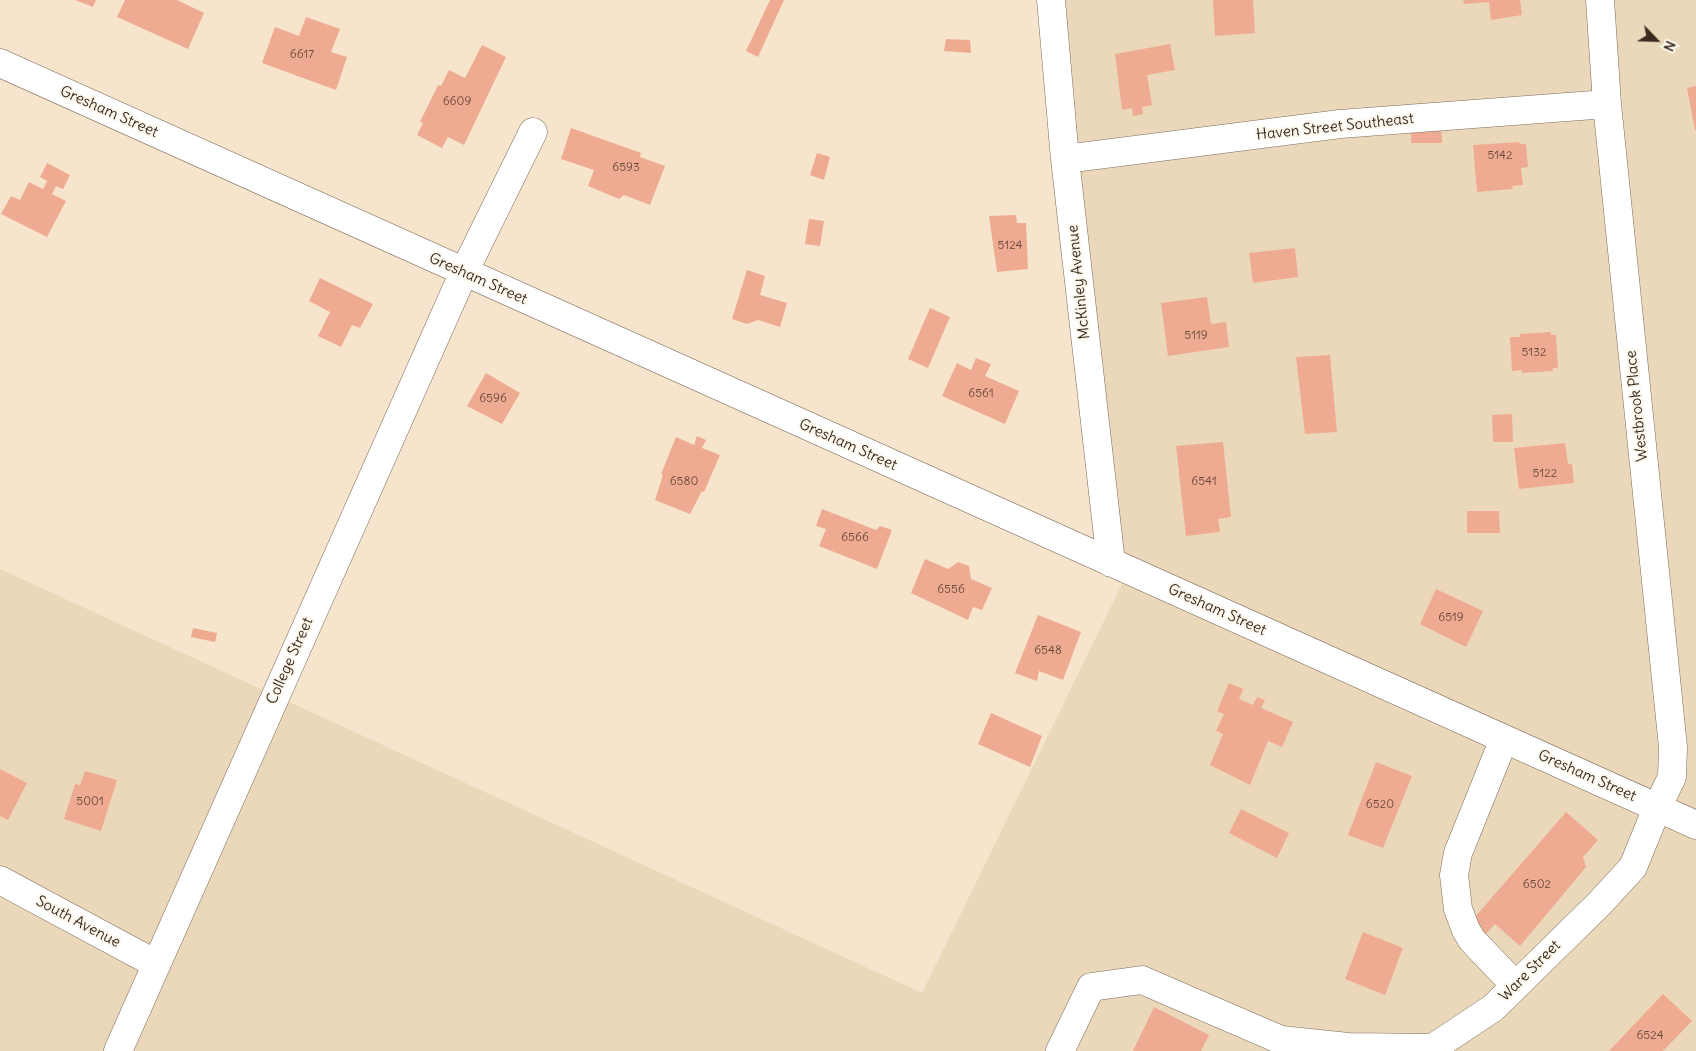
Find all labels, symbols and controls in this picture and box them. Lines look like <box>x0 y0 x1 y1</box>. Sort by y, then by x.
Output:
north arrow <box>1631 15 1681 65</box>
text: N <box>1660 38 1680 54</box>
house number: 6617 <box>290 48 314 62</box>
street label: Gresham Street <box>57 82 161 142</box>
house number: 6609 <box>443 95 471 109</box>
street label: Haven Street Southeast <box>1255 110 1415 144</box>
house number: 5142 <box>1487 149 1513 163</box>
house number: 6593 <box>612 161 640 175</box>
street label: McKinley Avenue <box>1064 224 1094 340</box>
house number: 5124 <box>998 239 1022 253</box>
street label: Gresham Street <box>426 249 530 309</box>
house number: 5119 <box>1184 329 1208 343</box>
house number: 5132 <box>1521 346 1547 360</box>
street label: Westbrook Place <box>1622 350 1652 462</box>
house number: 6561 <box>968 387 994 401</box>
house number: 6596 <box>479 392 507 406</box>
street label: Gresham Street <box>796 415 900 475</box>
house number: 5122 <box>1533 467 1557 481</box>
house number: 6580 <box>670 475 698 489</box>
house number: 6541 <box>1191 475 1217 489</box>
house number: 6566 <box>841 531 869 545</box>
street label: Gresham Street <box>1165 580 1269 640</box>
house number: 6556 <box>937 583 965 597</box>
house number: 6519 <box>1438 611 1464 625</box>
street label: College Street <box>263 615 317 707</box>
house number: 6548 <box>1034 644 1062 658</box>
street label: Gresham Street <box>1535 746 1639 806</box>
house number: 5001 <box>76 795 104 809</box>
house number: 6520 <box>1366 798 1394 812</box>
house number: 6502 <box>1523 878 1551 892</box>
street label: South Avenue <box>33 892 123 952</box>
street label: Ware Street <box>1496 937 1564 1005</box>
house number: 6524 <box>1636 1029 1664 1043</box>

